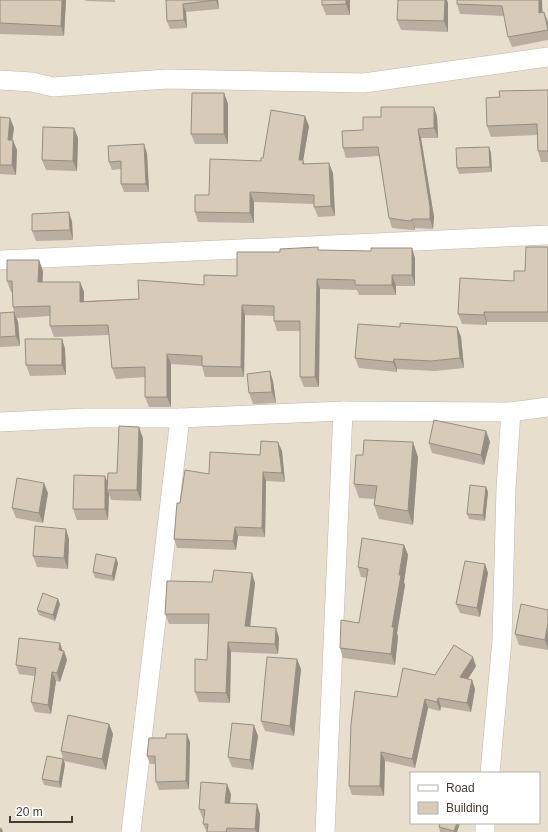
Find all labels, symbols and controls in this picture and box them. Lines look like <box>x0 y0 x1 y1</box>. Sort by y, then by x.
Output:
legend <box>410 772 540 824</box>
text: Road <box>446 781 475 795</box>
scale bar <box>10 798 72 824</box>
text: Building <box>446 801 489 815</box>
text: 20 m <box>16 805 43 819</box>

